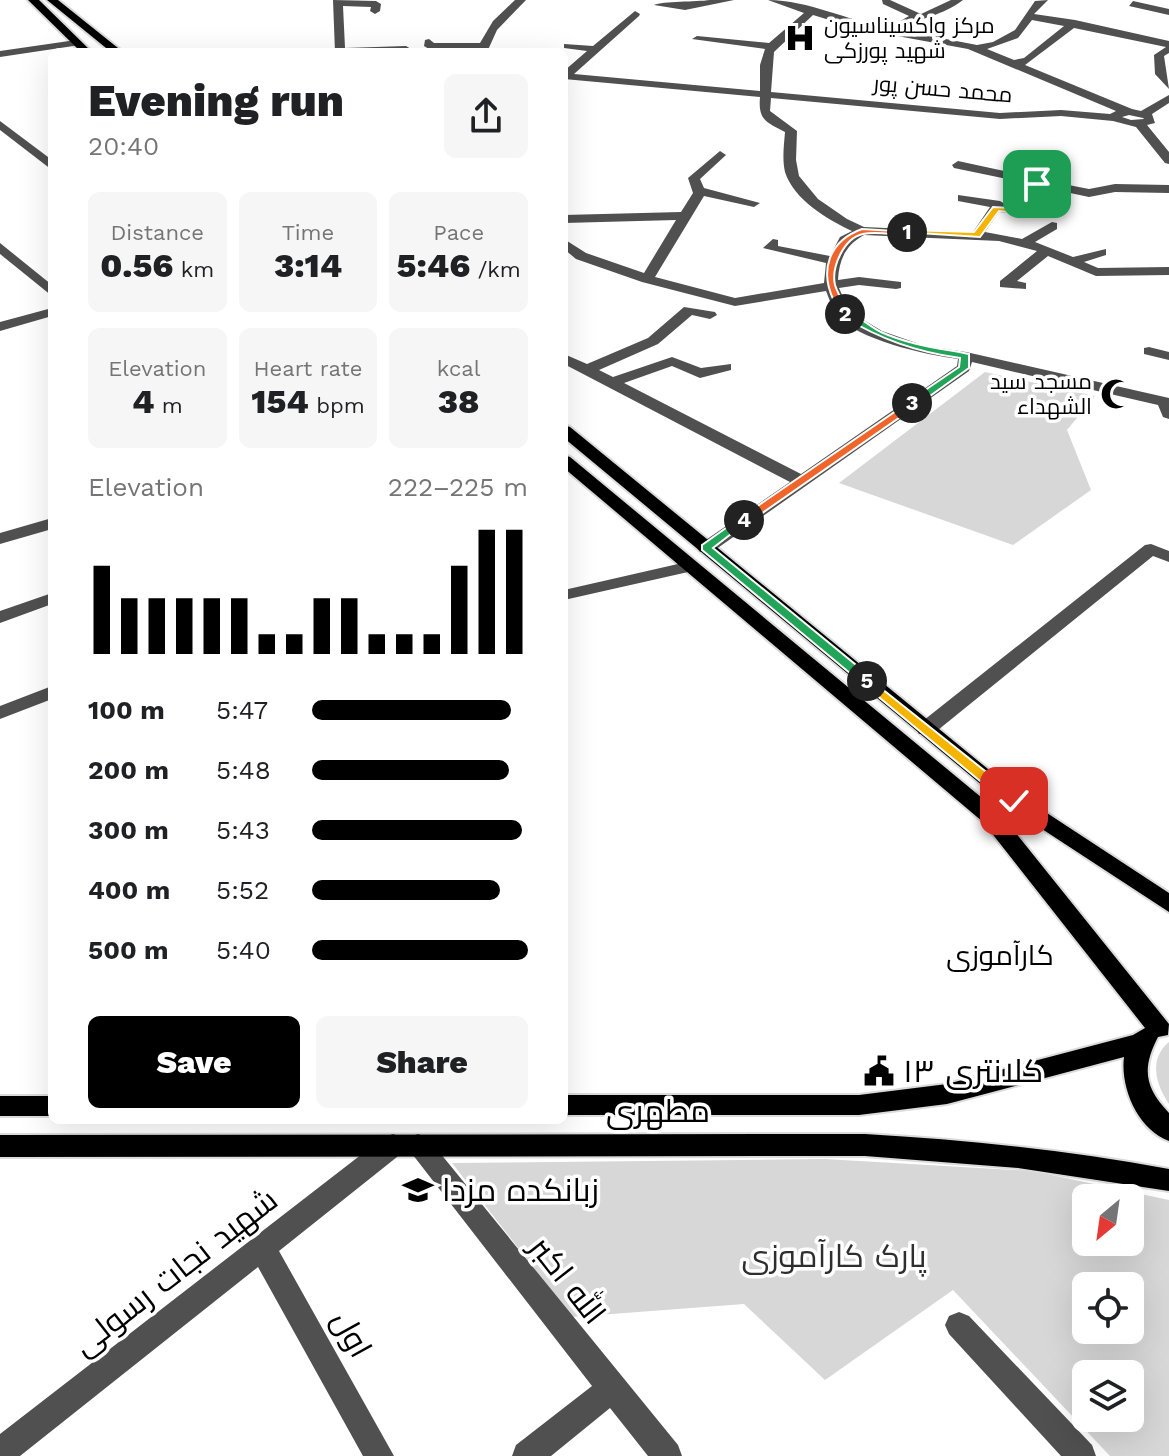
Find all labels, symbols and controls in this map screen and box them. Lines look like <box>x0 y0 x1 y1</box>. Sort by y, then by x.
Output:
place label: مرکز واکسیناسیون شهید پورزکی <box>824 13 995 65</box>
hospital icon: مرکز واکسیناسیون شهید پورزکی <box>783 21 817 55</box>
street label: محمد حسن پور <box>870 70 1014 110</box>
button: share <box>444 74 528 158</box>
text: Evening run <box>88 75 344 127</box>
text: 20:40 <box>88 131 159 161</box>
pin <box>1003 150 1071 218</box>
icon: arrive <box>1015 162 1059 206</box>
pin: 1 <box>887 212 927 252</box>
text: 1 <box>902 219 912 244</box>
text: Distance <box>111 220 204 245</box>
text: Time <box>282 220 334 245</box>
text: Pace <box>433 220 484 245</box>
text: 0.56 <box>100 245 173 285</box>
text: 3:14 <box>274 245 342 285</box>
text: 5:46 <box>397 245 470 285</box>
text: km <box>173 257 214 282</box>
text: /km <box>470 257 521 282</box>
pin: 2 <box>825 294 865 334</box>
text: 2 <box>838 301 852 326</box>
text: Elevation <box>108 356 206 381</box>
text: Heart rate <box>254 356 362 381</box>
text: kcal <box>437 356 480 381</box>
place label: مسجد سید الشهداء <box>990 369 1092 420</box>
mosque icon: مسجد سید الشهداء <box>1099 377 1133 411</box>
text: 4 <box>132 381 154 421</box>
text: 154 <box>251 381 309 421</box>
text: 38 <box>438 381 480 421</box>
pin: 3 <box>892 383 932 423</box>
text: 3 <box>905 390 919 415</box>
text: m <box>154 393 183 418</box>
text: bpm <box>309 393 365 418</box>
text: Elevation <box>88 472 204 502</box>
text: 222–225 m <box>388 472 528 502</box>
pin: 4 <box>724 500 764 540</box>
text: 4 <box>737 507 751 532</box>
pin: 5 <box>847 661 887 701</box>
text: 5 <box>861 668 873 693</box>
text: 100 m <box>88 695 165 725</box>
text: 5:47 <box>216 695 268 725</box>
text: 200 m <box>88 755 169 785</box>
text: 5:48 <box>216 755 271 785</box>
pin <box>980 767 1048 835</box>
icon: check <box>992 779 1036 823</box>
text: 300 m <box>88 815 169 845</box>
text: 5:43 <box>216 815 270 845</box>
text: 400 m <box>88 875 170 905</box>
text: 5:52 <box>216 875 269 905</box>
text: 500 m <box>88 935 169 965</box>
text: 5:40 <box>216 935 271 965</box>
district label: کارآموزی <box>946 939 1054 972</box>
button: Save <box>88 1016 300 1108</box>
button: Share <box>316 1016 528 1108</box>
place label: کلانتری ۱۳ <box>903 1052 1043 1090</box>
public building icon: کلانتری ۱۳ <box>862 1054 896 1088</box>
street label: مطهری <box>606 1092 710 1130</box>
place label: زبانکده مزدا <box>442 1171 599 1209</box>
school or university icon: زبانکده مزدا <box>401 1173 435 1207</box>
street label: شهید نجات رسولی <box>65 1180 285 1364</box>
north arrow <box>1072 1184 1144 1256</box>
map controls <box>1072 1184 1144 1432</box>
street label: الله اکبر <box>521 1226 616 1331</box>
park label: پارک کارآموزی <box>742 1237 927 1277</box>
button: locate <box>1072 1272 1144 1344</box>
street label: اول <box>324 1304 380 1364</box>
button: layers <box>1072 1360 1144 1432</box>

